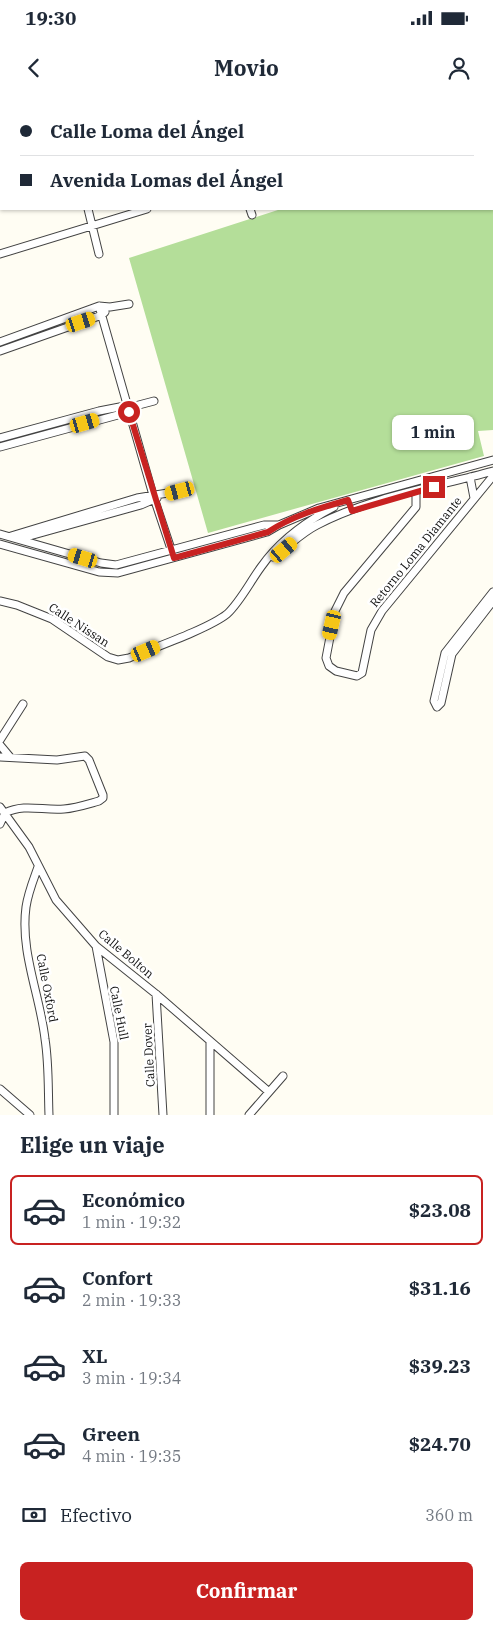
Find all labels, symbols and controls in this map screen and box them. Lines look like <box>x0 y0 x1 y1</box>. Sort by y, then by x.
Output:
text: 19:30 <box>25 6 76 30</box>
text: Movio <box>214 53 279 82</box>
icon: back <box>20 54 48 82</box>
icon: person <box>445 54 473 82</box>
text: Calle Loma del Ángel <box>50 119 244 143</box>
text: Avenida Lomas del Ángel <box>50 168 283 192</box>
car <box>64 310 97 334</box>
route start <box>118 401 140 423</box>
car <box>68 412 101 434</box>
callout: 1 min <box>393 414 475 450</box>
text: 1 min <box>411 422 455 442</box>
route end <box>423 476 445 498</box>
car <box>163 480 196 502</box>
street label: Retorno Loma Diamante <box>366 493 465 610</box>
car <box>267 535 300 565</box>
car <box>66 546 99 570</box>
street label: Calle Nissan <box>46 599 113 650</box>
car <box>321 609 342 641</box>
car <box>129 638 162 664</box>
street label: Calle Bolton <box>96 926 157 981</box>
street label: Calle Oxford <box>34 952 61 1023</box>
street label: Calle Hull <box>107 985 132 1042</box>
street label: Calle Dover <box>139 1022 158 1087</box>
text: Elige un viaje <box>20 1130 165 1159</box>
icon: car <box>22 1188 67 1233</box>
text: Económico <box>82 1188 185 1212</box>
text: $23.08 <box>409 1198 471 1222</box>
text: 1 min · 19:32 <box>82 1212 181 1232</box>
icon: car <box>22 1266 67 1311</box>
text: Confort <box>82 1266 153 1290</box>
text: $31.16 <box>409 1276 471 1300</box>
text: 2 min · 19:33 <box>82 1290 181 1310</box>
icon: car <box>22 1344 67 1389</box>
text: XL <box>82 1344 108 1368</box>
text: $39.23 <box>409 1354 471 1378</box>
text: 3 min · 19:34 <box>82 1368 181 1388</box>
icon: car <box>22 1422 67 1467</box>
text: Green <box>82 1422 140 1446</box>
text: $24.70 <box>409 1432 471 1456</box>
text: 4 min · 19:35 <box>82 1446 181 1466</box>
icon: cash <box>20 1501 48 1529</box>
text: Efectivo <box>60 1503 132 1527</box>
text: 360 m <box>425 1505 473 1525</box>
button: Confirmar <box>20 1562 473 1620</box>

